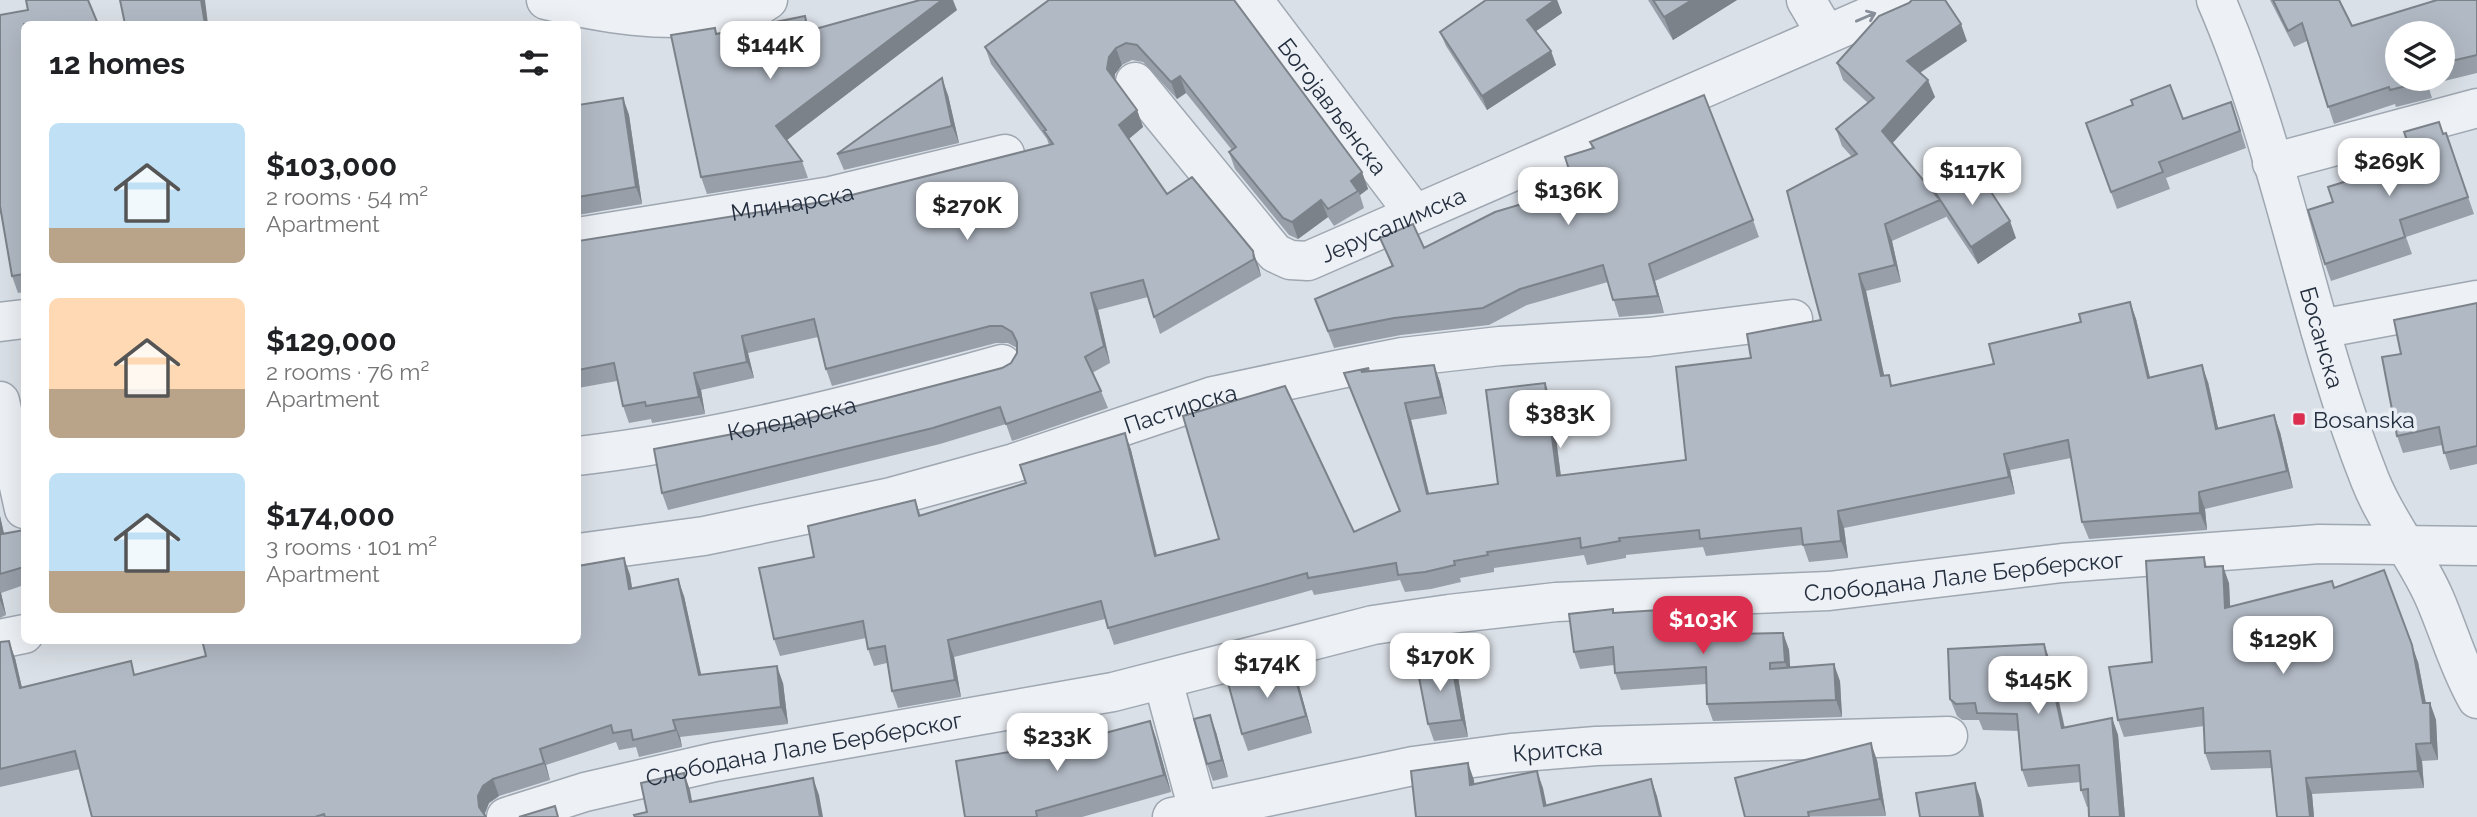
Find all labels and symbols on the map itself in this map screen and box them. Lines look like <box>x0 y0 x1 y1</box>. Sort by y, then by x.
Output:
one-way arrow <box>1855 10 1876 23</box>
pin: $144K <box>721 22 819 81</box>
street label: Богојављенска <box>1273 32 1393 180</box>
pin: $269K <box>2340 138 2438 198</box>
pin: $117K <box>1923 148 2021 207</box>
pin: $136K <box>1519 168 1617 227</box>
street label: Млинарска <box>729 178 856 226</box>
street label: Јерусалимска <box>1316 181 1469 267</box>
pin: $270K <box>918 182 1016 242</box>
street label: Босанска <box>2295 284 2350 391</box>
street label: Пастирска <box>1120 378 1239 439</box>
street label: Коледарска <box>725 390 859 445</box>
pin: $383K <box>1511 391 1609 450</box>
place label: Bosanska <box>2313 406 2415 433</box>
marker: Bosanska <box>2291 411 2307 427</box>
street label: Слободана Лале Берберског <box>1803 545 2124 606</box>
pin: $103K <box>1654 596 1752 656</box>
pin: $129K <box>2234 616 2332 676</box>
pin: $170K <box>1391 634 1489 693</box>
pin: $174K <box>1218 640 1316 700</box>
pin: $145K <box>1989 656 2087 716</box>
street label: Слободана Лале Берберског <box>643 705 964 791</box>
pin: $233K <box>1008 714 1106 773</box>
street label: Критска <box>1511 732 1603 766</box>

